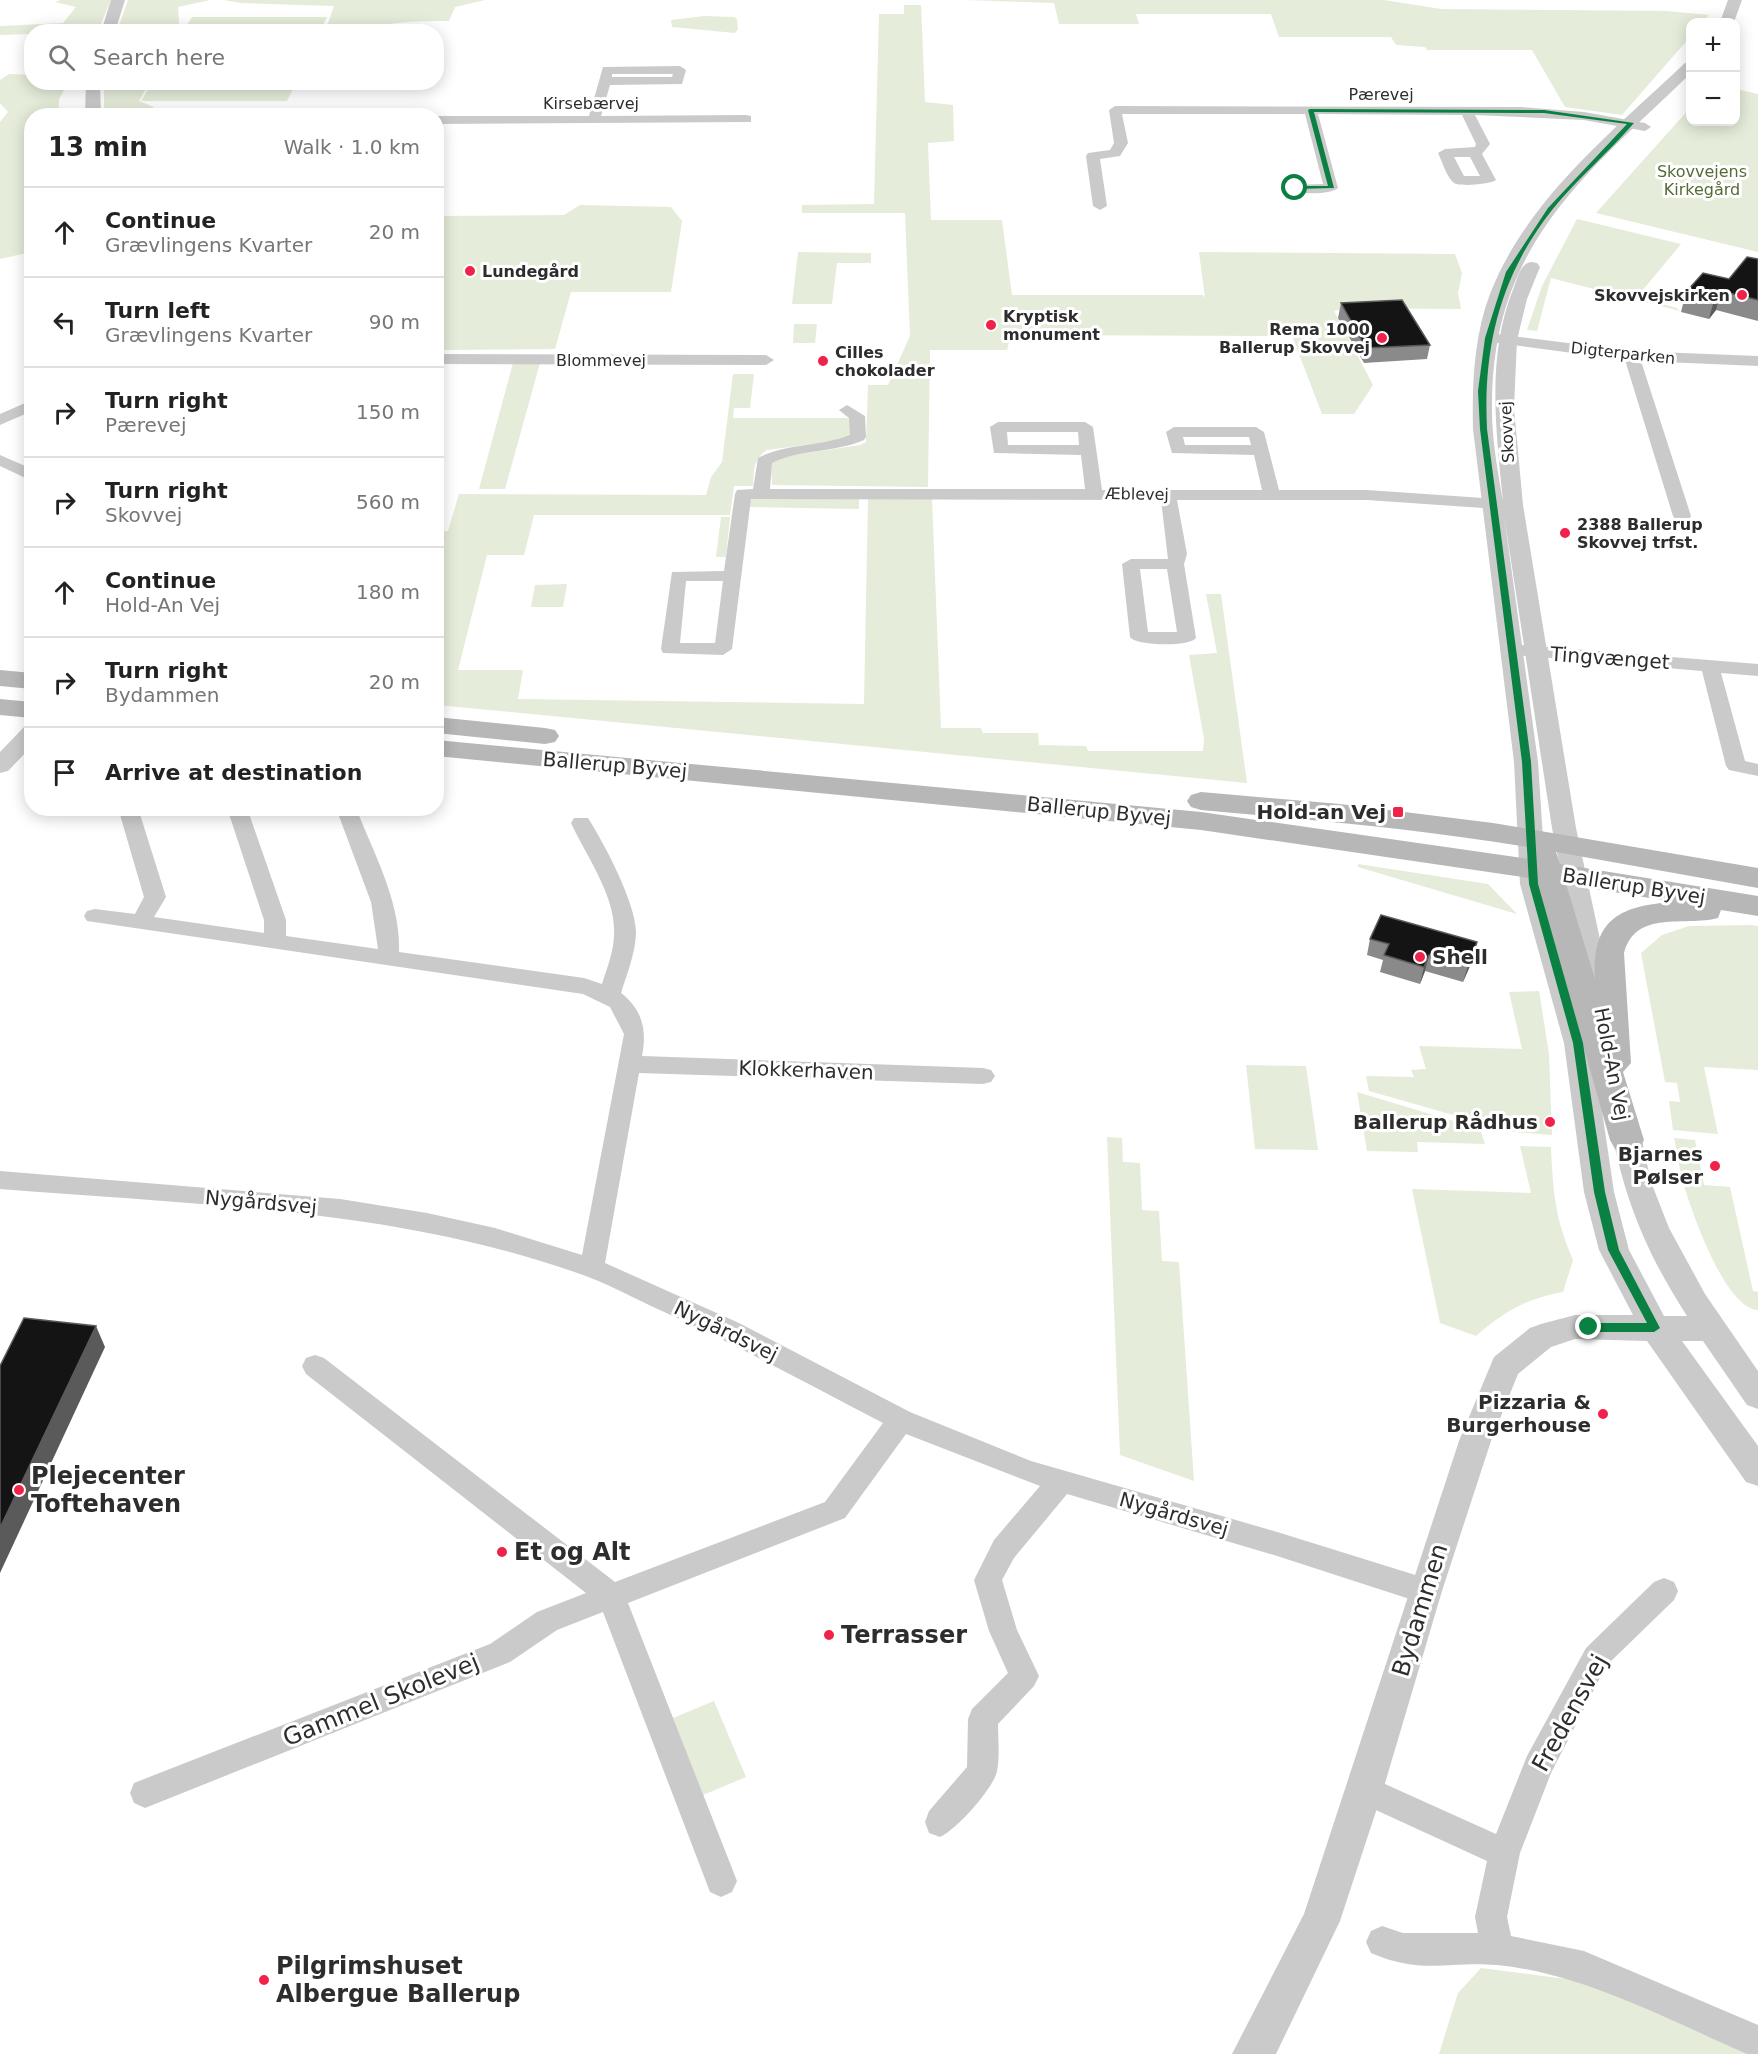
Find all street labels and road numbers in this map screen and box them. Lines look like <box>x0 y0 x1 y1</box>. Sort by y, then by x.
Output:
street label: Pærevej <box>1348 85 1414 104</box>
street label: Kirsebærvej <box>543 94 639 113</box>
street label: Digterparken <box>1570 338 1676 368</box>
street label: Blommevej <box>556 351 646 370</box>
street label: Skovvej <box>1496 401 1518 463</box>
street label: Æblevej <box>1105 484 1169 504</box>
street label: Tingvænget <box>1549 642 1671 674</box>
street label: Ballerup Byvej <box>542 747 688 783</box>
street label: Ballerup Byvej <box>1026 792 1172 830</box>
street label: Ballerup Byvej <box>1561 863 1707 909</box>
street label: Hold-An Vej <box>1589 1005 1635 1123</box>
street label: Klokkerhaven <box>738 1056 874 1084</box>
street label: Nygårdsvej <box>204 1185 318 1219</box>
street label: Nygårdsvej <box>670 1296 782 1366</box>
street label: Nygårdsvej <box>1117 1487 1231 1541</box>
street label: Bydammen <box>1387 1540 1453 1680</box>
street label: Gammel Skolevej <box>279 1648 483 1752</box>
street label: Fredensvej <box>1526 1650 1614 1776</box>

